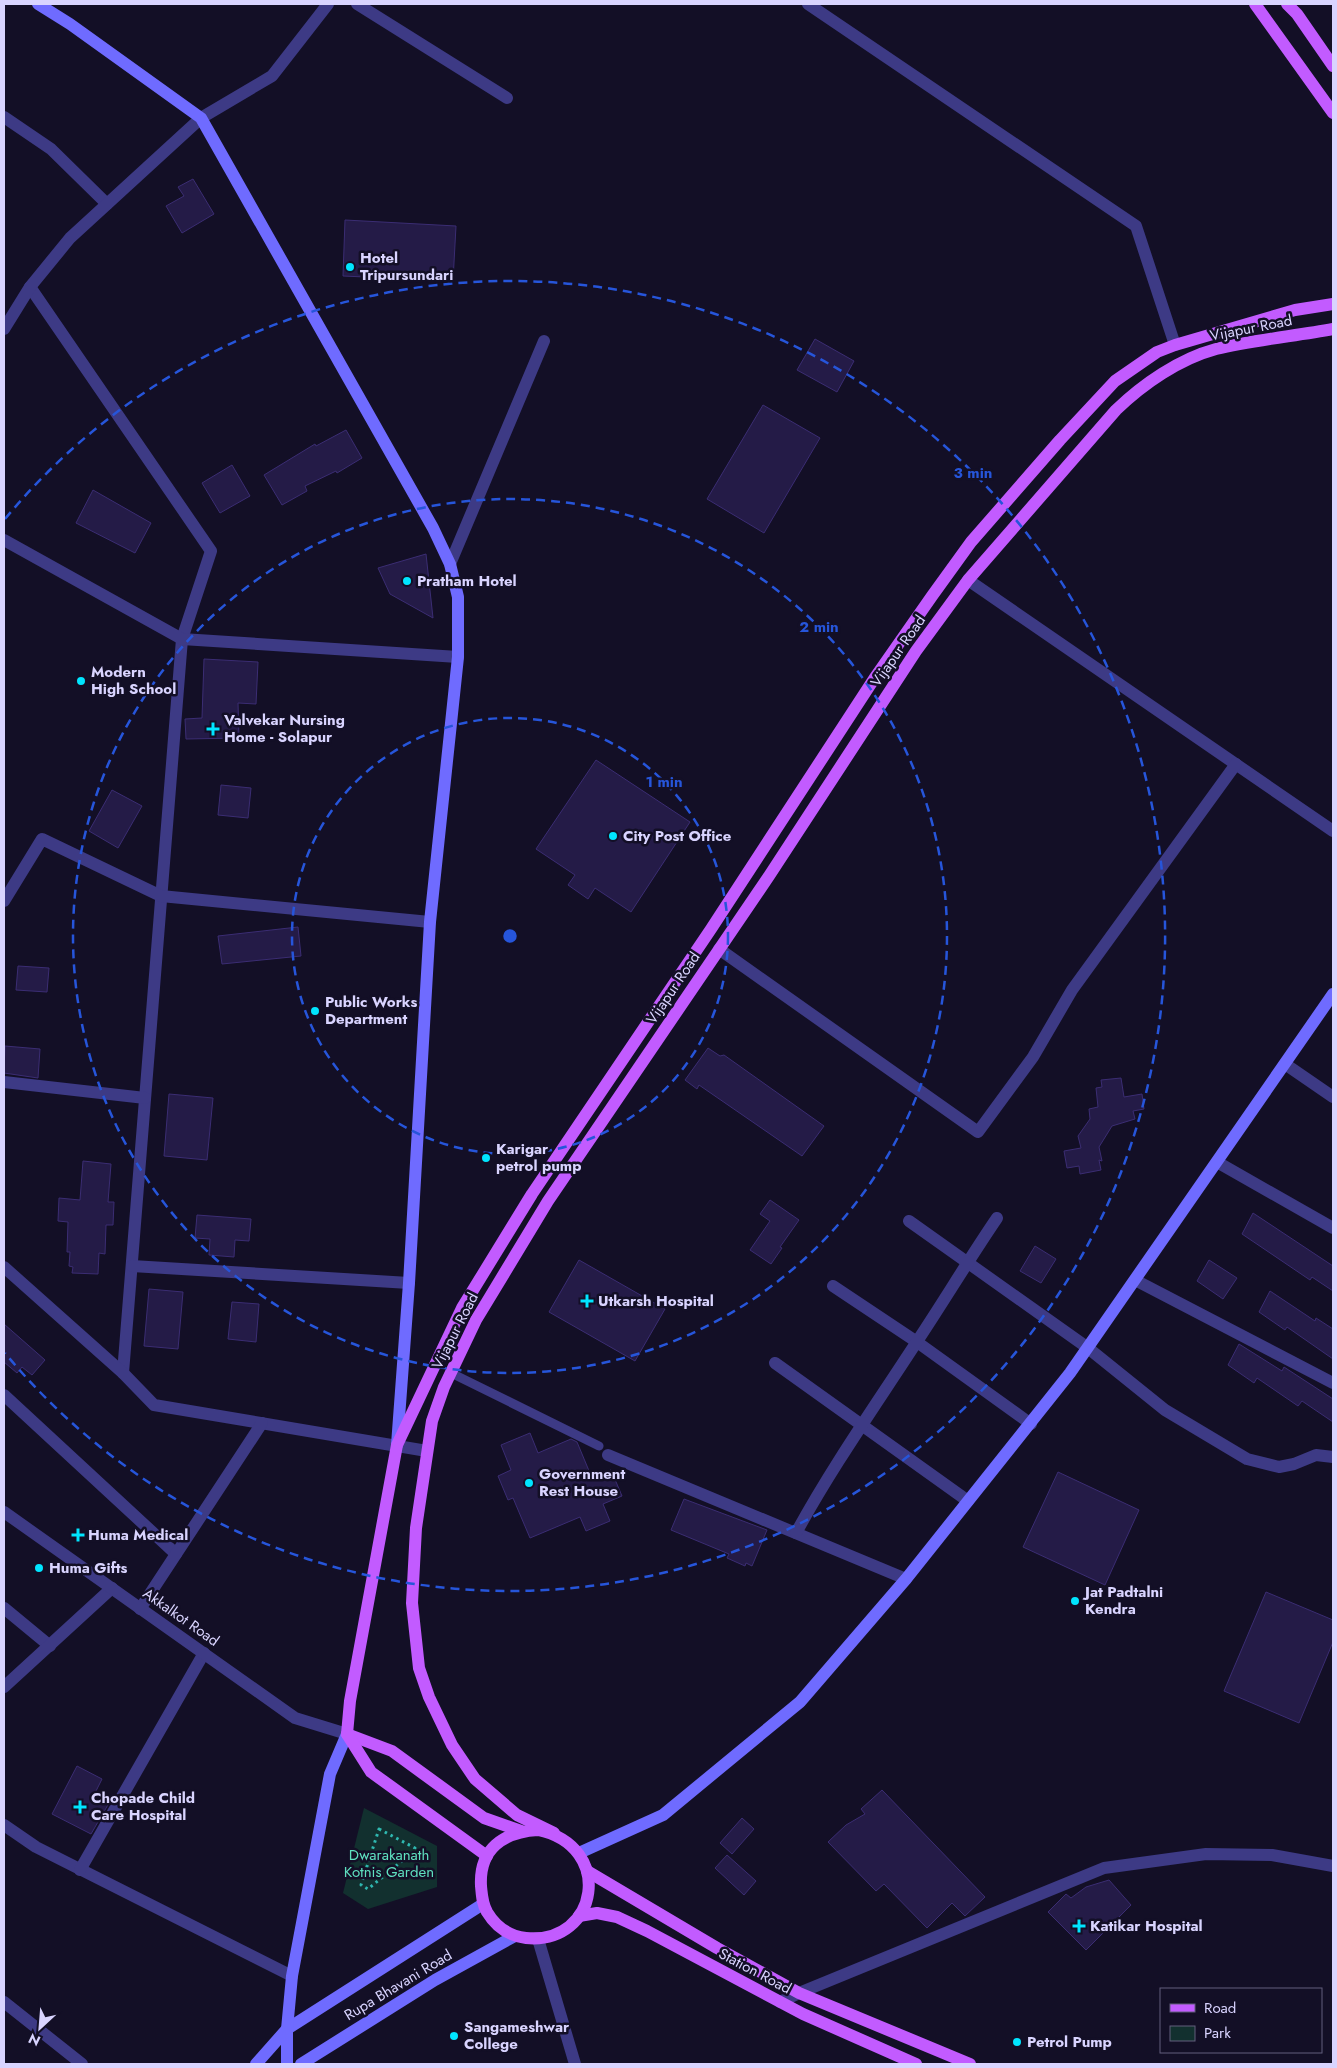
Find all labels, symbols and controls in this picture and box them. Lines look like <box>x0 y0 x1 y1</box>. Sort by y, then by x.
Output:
place label: Hotel Tripursundari <box>360 247 453 286</box>
marker: Hotel Tripursundari <box>344 261 356 273</box>
street label: Vijapur Road <box>1208 309 1294 347</box>
text: 3 min <box>954 462 992 484</box>
place label: Pratham Hotel <box>417 570 517 592</box>
marker: Pratham Hotel <box>401 575 413 587</box>
street label: Vijapur Road <box>865 611 931 691</box>
text: 2 min <box>799 616 839 638</box>
place label: Modern High School <box>91 661 176 700</box>
marker: Modern High School <box>75 675 87 687</box>
place label: Valvekar Nursing Home - Solapur <box>223 709 345 748</box>
marker: Valvekar Nursing Home - Solapur <box>206 722 220 736</box>
text: 1 min <box>645 771 683 793</box>
place label: City Post Office <box>623 825 732 847</box>
marker: City Post Office <box>607 830 619 842</box>
centre of rings <box>501 927 519 945</box>
street label: Vijapur Road <box>641 947 705 1029</box>
place label: Public Works Department <box>325 991 417 1030</box>
marker: Public Works Department <box>309 1005 321 1017</box>
place label: Karigar petrol pump <box>496 1138 581 1177</box>
marker: Karigar petrol pump <box>480 1152 492 1164</box>
street label: Vijapur Road <box>426 1289 484 1373</box>
place label: Utkarsh Hospital <box>598 1290 714 1312</box>
marker: Utkarsh Hospital <box>580 1294 594 1308</box>
place label: Government Rest House <box>539 1463 625 1502</box>
marker: Government Rest House <box>523 1477 535 1489</box>
place label: Huma Medical <box>88 1524 188 1546</box>
marker: Huma Medical <box>72 1529 84 1541</box>
place label: Huma Gifts <box>49 1557 128 1579</box>
marker: Huma Gifts <box>33 1562 45 1574</box>
place label: Jat Padtalni Kendra <box>1082 1581 1163 1620</box>
street label: Akkalkot Road <box>138 1583 224 1651</box>
marker: Jat Padtalni Kendra <box>1069 1595 1081 1607</box>
place label: Chopade Child Care Hospital <box>91 1787 195 1826</box>
marker: Chopade Child Care Hospital <box>73 1800 87 1814</box>
park label: Dwarakanath Kotnis Garden <box>344 1844 434 1883</box>
place label: Katikar Hospital <box>1090 1915 1203 1937</box>
marker: Katikar Hospital <box>1072 1919 1086 1933</box>
street label: Station Road <box>715 1943 795 1999</box>
street label: Rupa Bhavani Road <box>340 1944 456 2026</box>
legend <box>1160 1988 1322 2053</box>
text: Road <box>1204 1997 1236 2019</box>
north arrow <box>15 2003 65 2053</box>
place label: Sangameshwar College <box>464 2016 570 2055</box>
text: Park <box>1204 2022 1231 2044</box>
text: N <box>25 2028 44 2051</box>
marker: Sangameshwar College <box>448 2030 460 2042</box>
place label: Petrol Pump <box>1027 2031 1112 2053</box>
marker: Petrol Pump <box>1011 2036 1023 2048</box>

